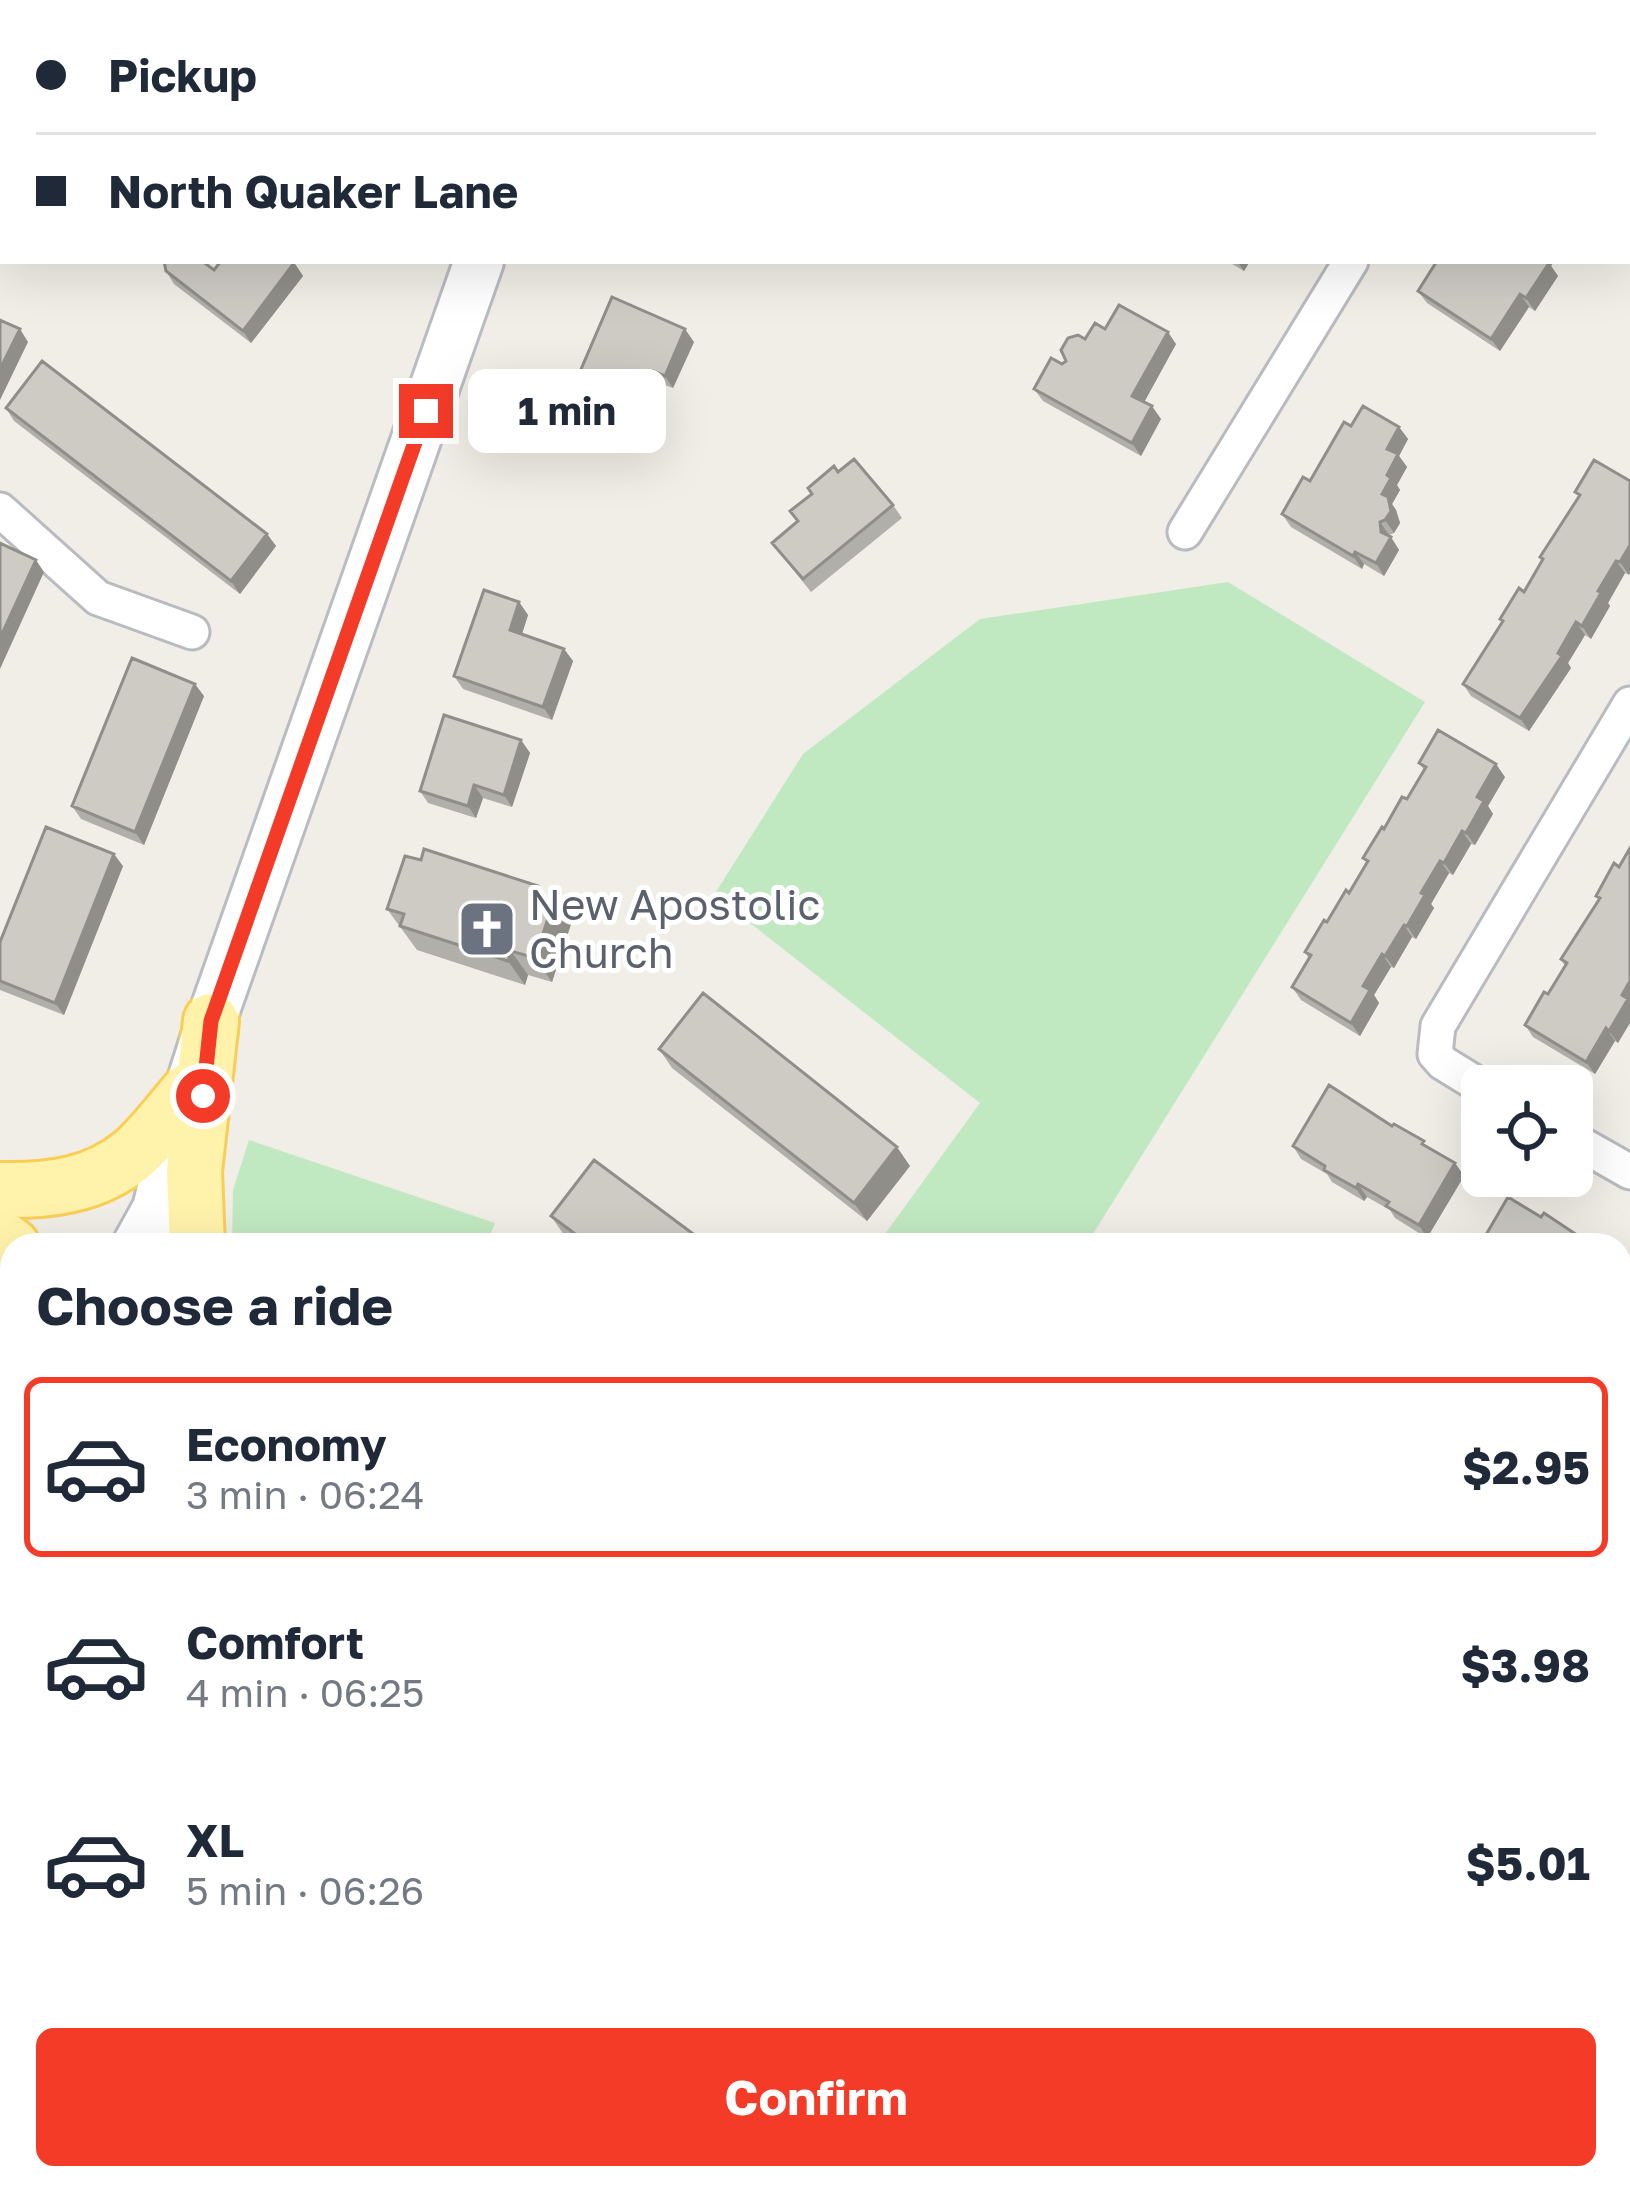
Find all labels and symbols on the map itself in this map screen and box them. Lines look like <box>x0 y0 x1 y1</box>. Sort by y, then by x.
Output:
callout: 1 min <box>468 369 666 453</box>
route end <box>399 384 453 438</box>
place label: New Apostolic Church <box>529 879 820 977</box>
church icon: New Apostolic Church <box>456 898 518 960</box>
route start <box>176 1069 230 1123</box>

